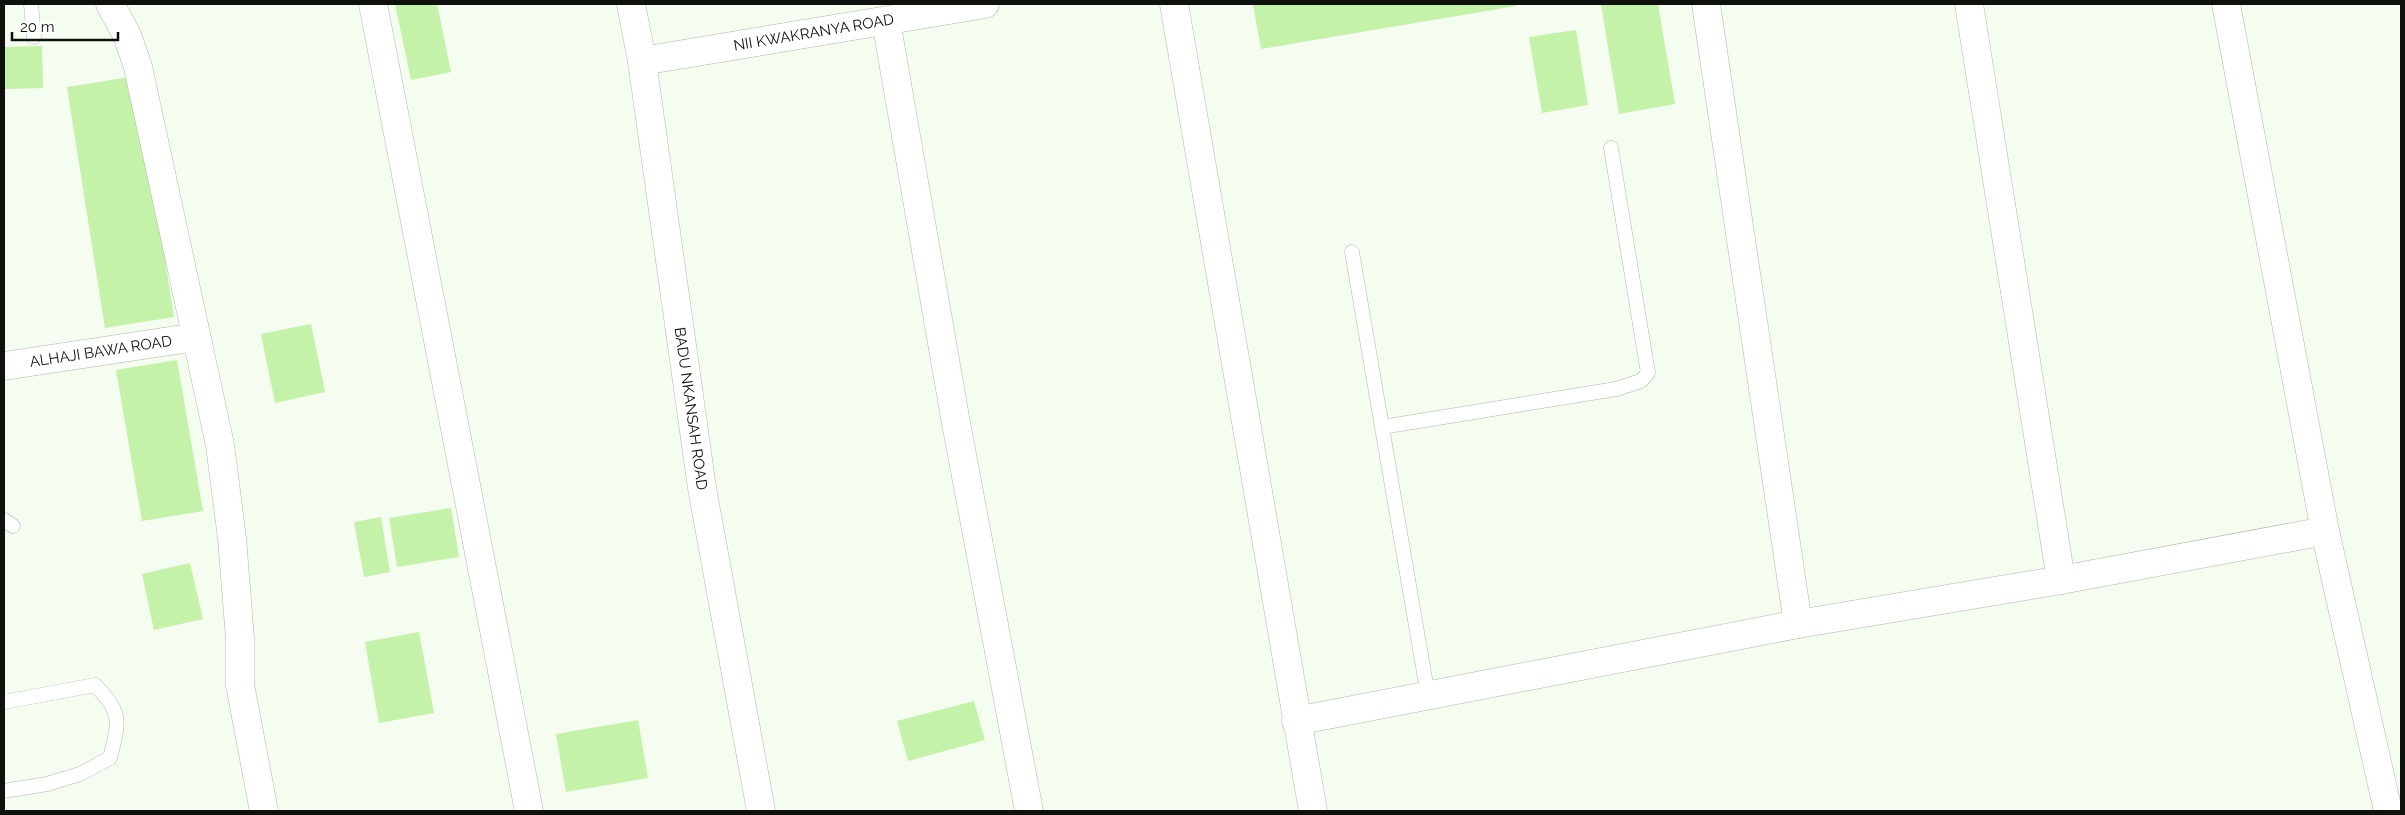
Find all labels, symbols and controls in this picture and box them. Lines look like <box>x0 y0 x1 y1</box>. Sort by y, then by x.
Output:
scale bar <box>12 10 119 42</box>
street label: NII KWAKRANYA ROAD <box>732 10 895 55</box>
text: 20 m <box>20 18 55 36</box>
street label: BADU NKANSAH ROAD <box>670 326 711 491</box>
street label: ALHAJI BAWA ROAD <box>28 332 174 371</box>

